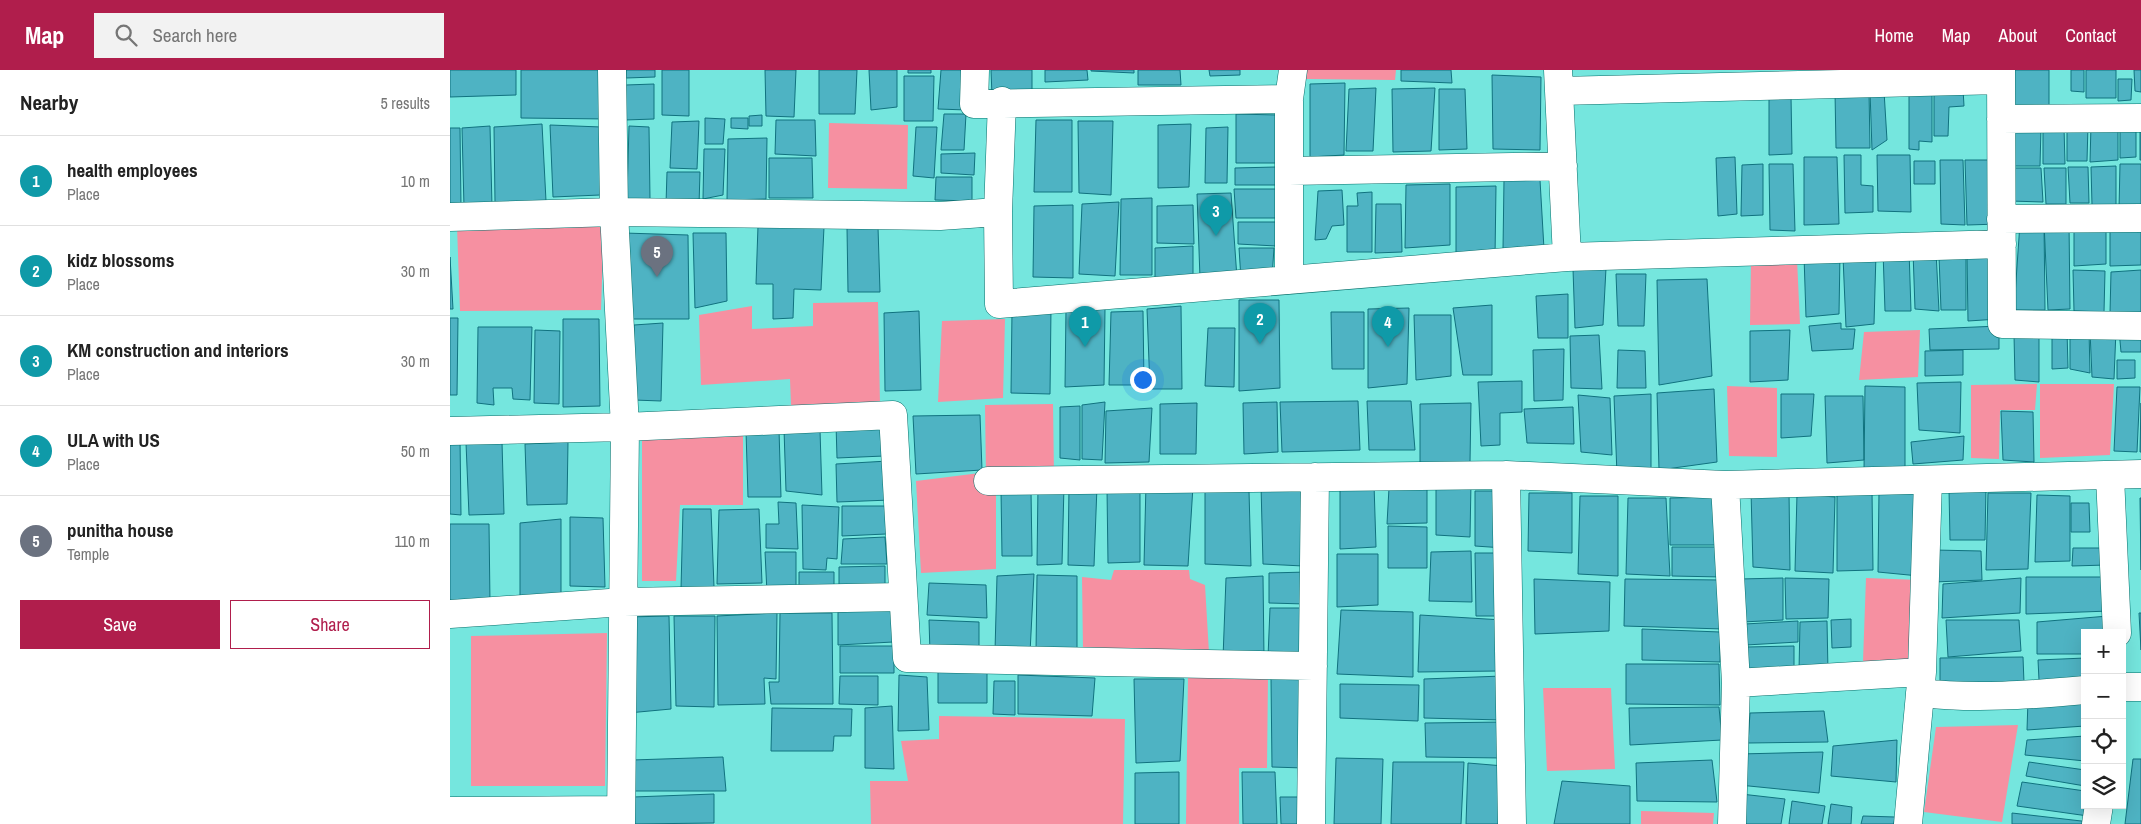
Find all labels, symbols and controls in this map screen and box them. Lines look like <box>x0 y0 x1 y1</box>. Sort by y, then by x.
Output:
search box <box>94 13 444 58</box>
text: Map <box>25 19 64 51</box>
icon: search <box>112 21 140 49</box>
text: Search here <box>152 22 237 48</box>
text: Home <box>1874 23 1914 48</box>
text: Map <box>1942 23 1971 48</box>
text: About <box>1999 23 2037 48</box>
text: Contact <box>2065 23 2116 48</box>
text: Nearby <box>20 88 78 117</box>
text: 5 results <box>380 92 430 114</box>
text: health employees <box>67 157 198 183</box>
text: 1 <box>32 170 40 192</box>
text: 10 m <box>401 170 430 192</box>
text: Place <box>67 183 100 205</box>
pin: 3 <box>1200 195 1232 236</box>
pin: 5 <box>641 236 673 277</box>
text: kidz blossoms <box>67 247 174 273</box>
text: 2 <box>32 260 40 282</box>
text: 30 m <box>401 260 430 282</box>
text: Place <box>67 273 100 295</box>
pin: 2 <box>1244 303 1276 344</box>
pin: 1 <box>1069 306 1101 347</box>
pin: 4 <box>1372 306 1404 347</box>
text: KM construction and interiors <box>67 337 289 363</box>
text: 3 <box>32 350 40 372</box>
text: 30 m <box>401 350 430 372</box>
text: Place <box>67 363 100 385</box>
your location <box>1130 367 1156 393</box>
text: ULA with US <box>67 427 160 453</box>
text: 4 <box>32 440 40 462</box>
text: 50 m <box>401 440 430 462</box>
text: Place <box>67 453 100 475</box>
text: punitha house <box>67 517 173 543</box>
text: 5 <box>32 530 40 552</box>
text: 110 m <box>394 530 430 552</box>
text: Temple <box>67 543 109 565</box>
button: Save <box>20 600 220 649</box>
button: Share <box>230 600 430 649</box>
map controls <box>2081 629 2126 809</box>
button: + <box>2081 629 2126 674</box>
button: − <box>2081 674 2126 719</box>
button: locate <box>2081 719 2126 764</box>
button: layers <box>2081 764 2126 809</box>

